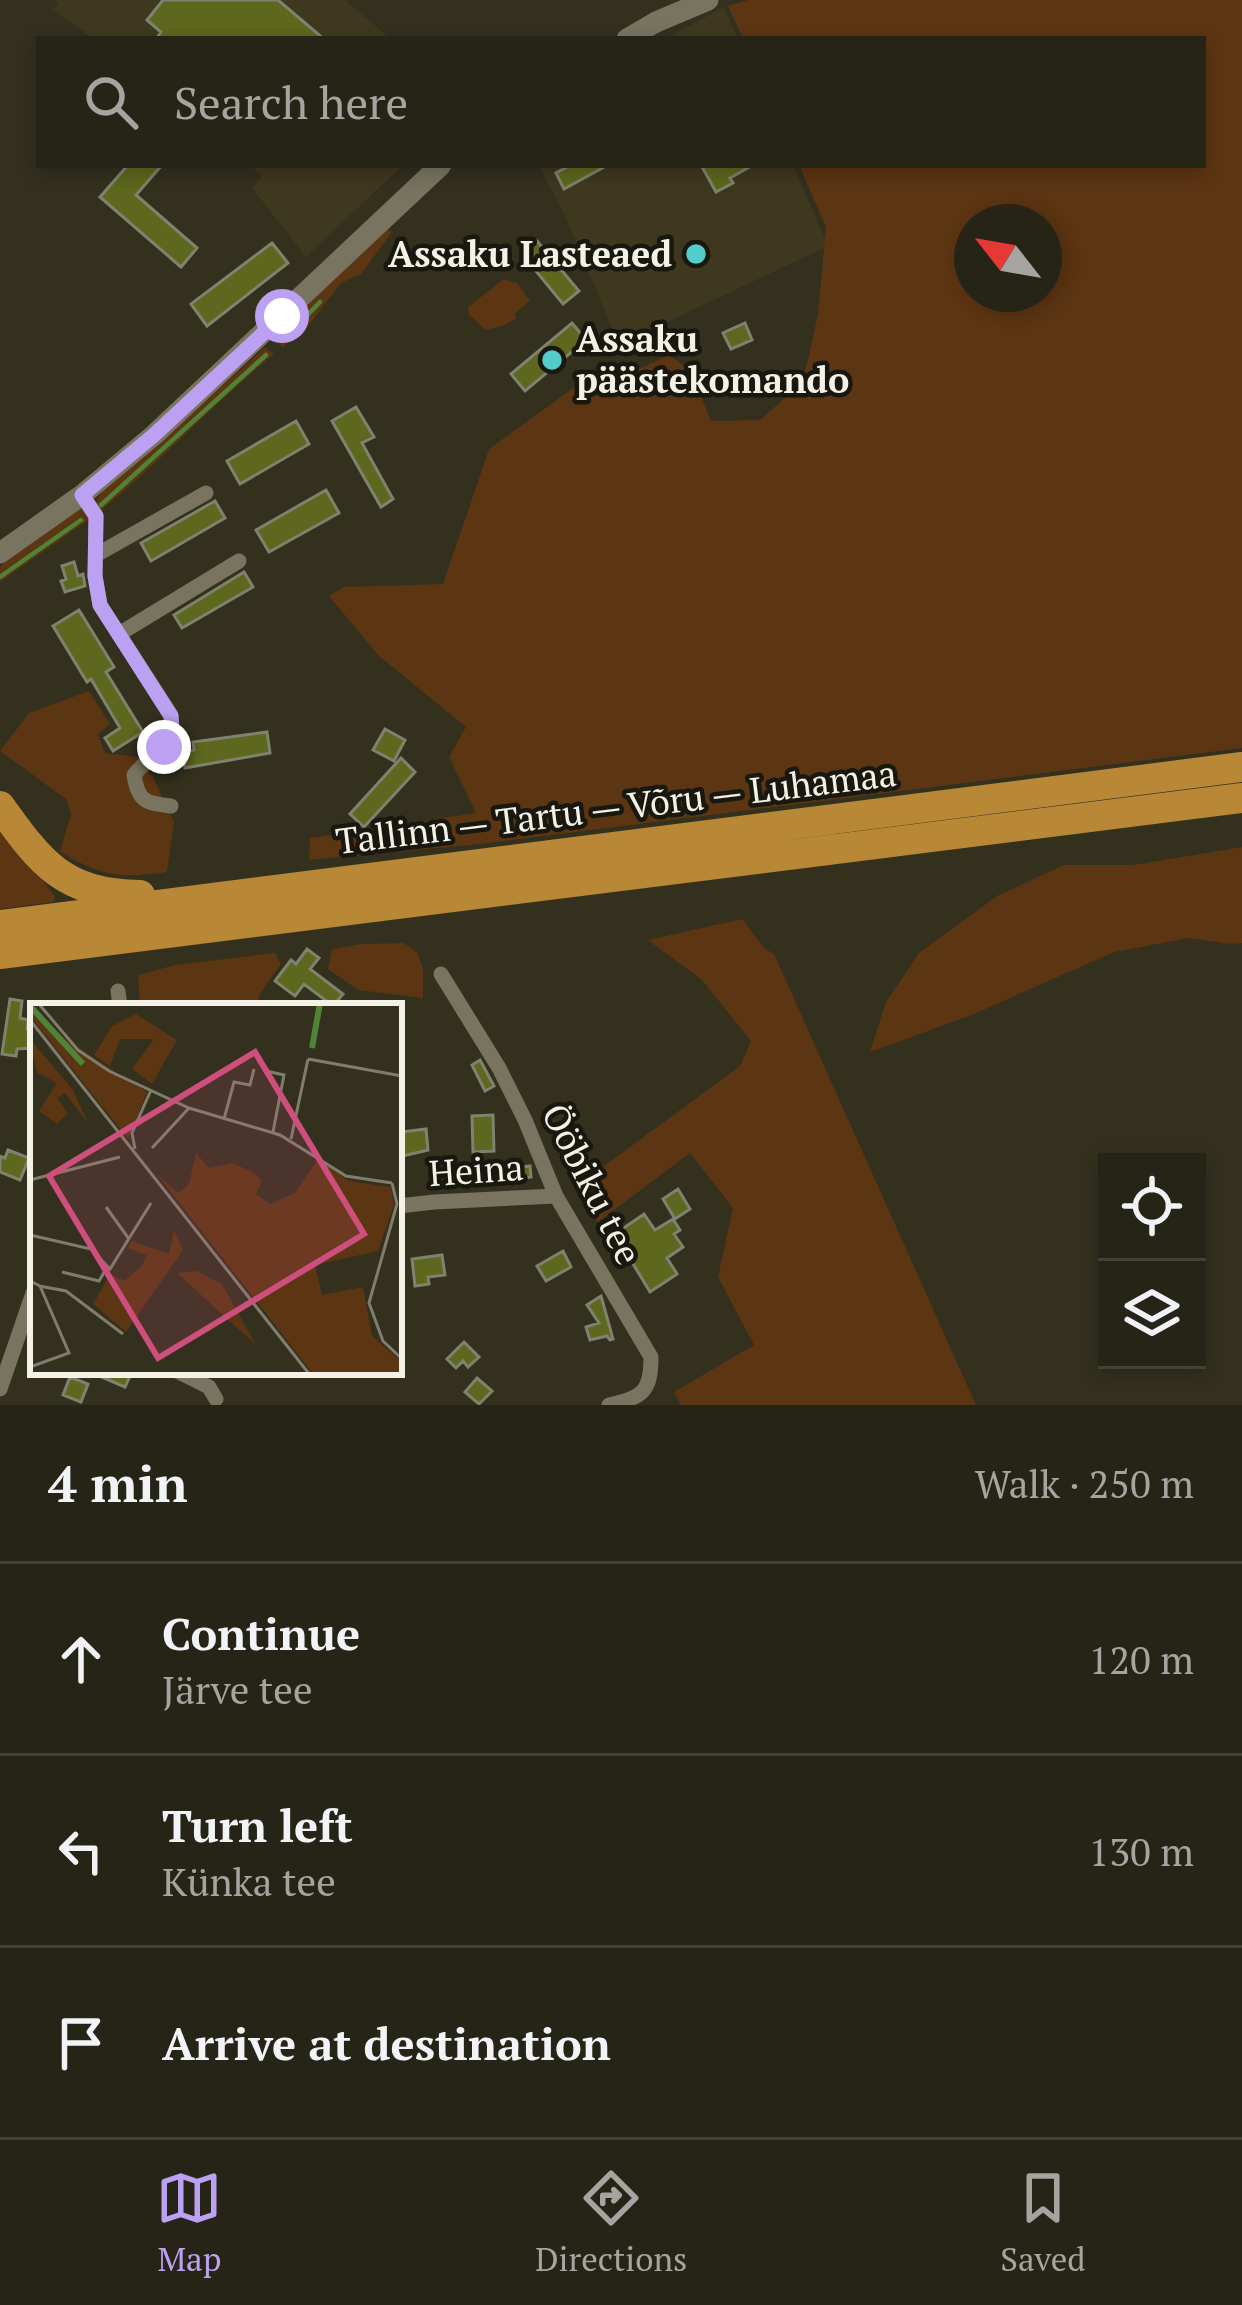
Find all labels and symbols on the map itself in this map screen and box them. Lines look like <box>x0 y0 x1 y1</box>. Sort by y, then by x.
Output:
north arrow <box>954 204 1062 312</box>
place label: Assaku Lasteaed <box>388 230 672 277</box>
marker: Assaku Lasteaed <box>683 241 709 267</box>
route start <box>255 289 309 343</box>
place label: Assaku päästekomando <box>576 315 849 403</box>
marker: Assaku päästekomando <box>539 347 565 373</box>
route end <box>137 720 191 774</box>
street label: Tallinn — Tartu — Võru — Luhamaa <box>333 749 899 864</box>
inset map <box>30 1003 402 1375</box>
street label: Ööbiku tee <box>532 1095 653 1272</box>
street label: Heina <box>427 1143 525 1196</box>

